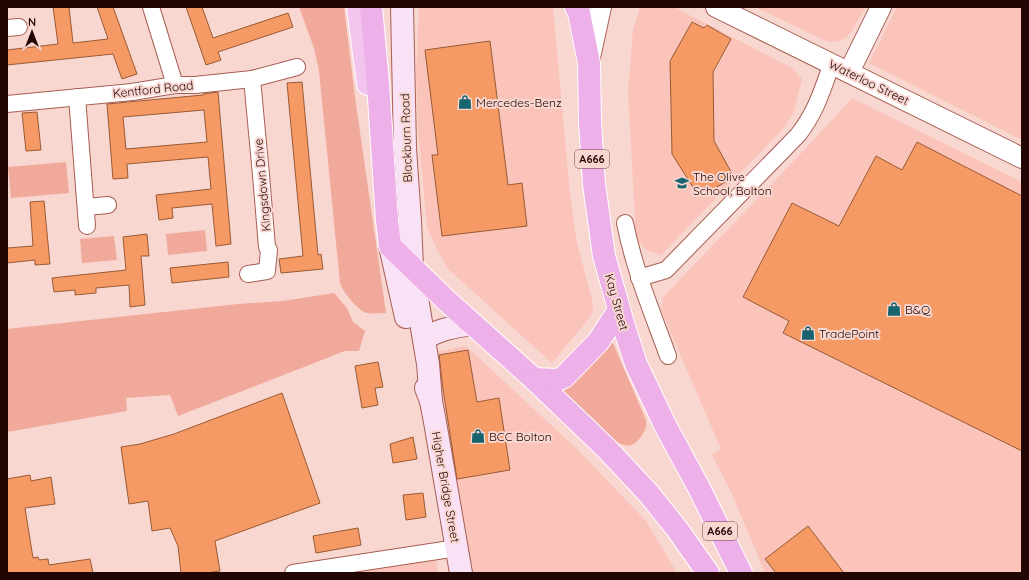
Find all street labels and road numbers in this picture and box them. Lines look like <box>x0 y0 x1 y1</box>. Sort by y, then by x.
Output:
street label: Waterloo Street <box>826 56 912 108</box>
street label: Kentford Road <box>112 77 194 101</box>
street label: Blackburn Road <box>397 93 415 183</box>
street label: Kingsdown Drive <box>250 138 274 232</box>
road number: A666 <box>575 150 609 168</box>
street label: Kay Street <box>602 272 632 332</box>
street label: Higher Bridge Street <box>429 430 463 544</box>
road number: A666 <box>703 522 737 540</box>

